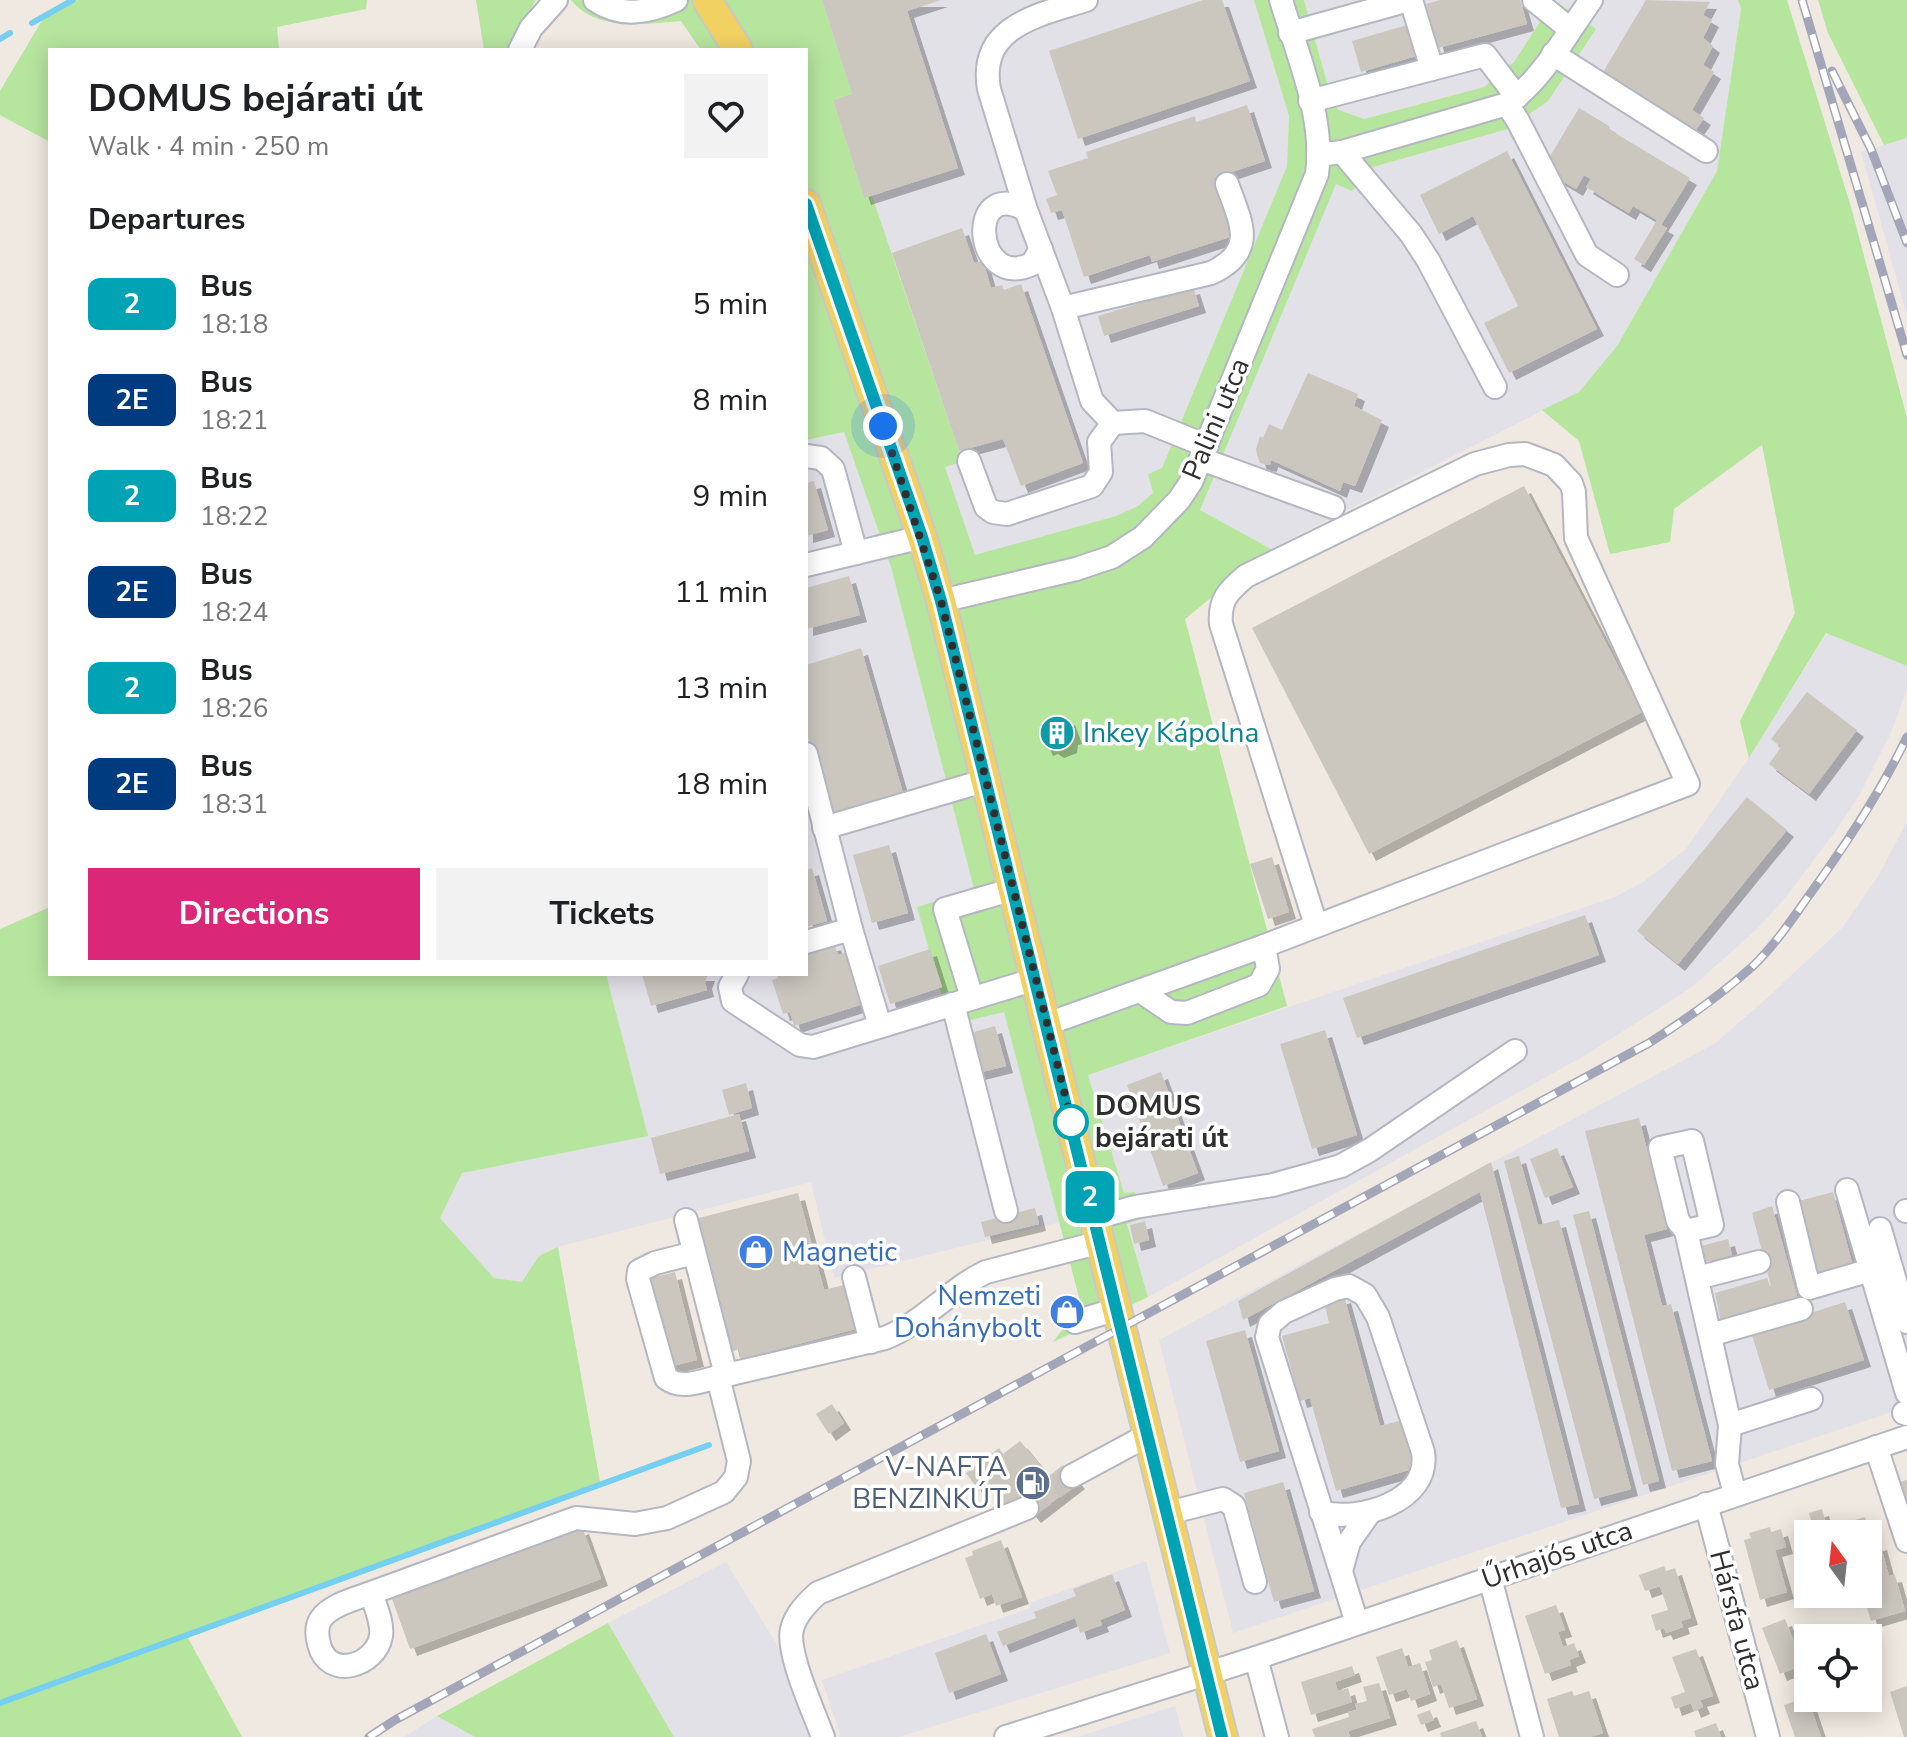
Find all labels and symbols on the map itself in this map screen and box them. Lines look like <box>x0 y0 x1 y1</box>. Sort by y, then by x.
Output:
street label: Palini utca <box>1173 352 1259 486</box>
your location <box>863 406 903 446</box>
building icon: Inkey Kápolna <box>1038 714 1076 752</box>
place label: Inkey Kápolna <box>1083 714 1259 752</box>
place label: DOMUS bejárati út <box>1095 1087 1228 1157</box>
marker: DOMUS bejárati út <box>1054 1105 1088 1139</box>
line badge: 2 <box>1064 1171 1116 1223</box>
shop icon: Magnetic <box>737 1233 775 1271</box>
place label: Magnetic <box>782 1233 897 1271</box>
place label: Nemzeti Dohánybolt <box>894 1277 1041 1347</box>
shop icon: Nemzeti Dohánybolt <box>1048 1293 1086 1331</box>
place label: V-NAFTA BENZINKÚT <box>852 1448 1007 1518</box>
fuel station icon: V-NAFTA BENZINKÚT <box>1014 1464 1052 1502</box>
street label: Űrhajós utca <box>1477 1511 1637 1599</box>
north arrow <box>1794 1520 1882 1608</box>
street label: Hársfa utca <box>1700 1546 1774 1694</box>

